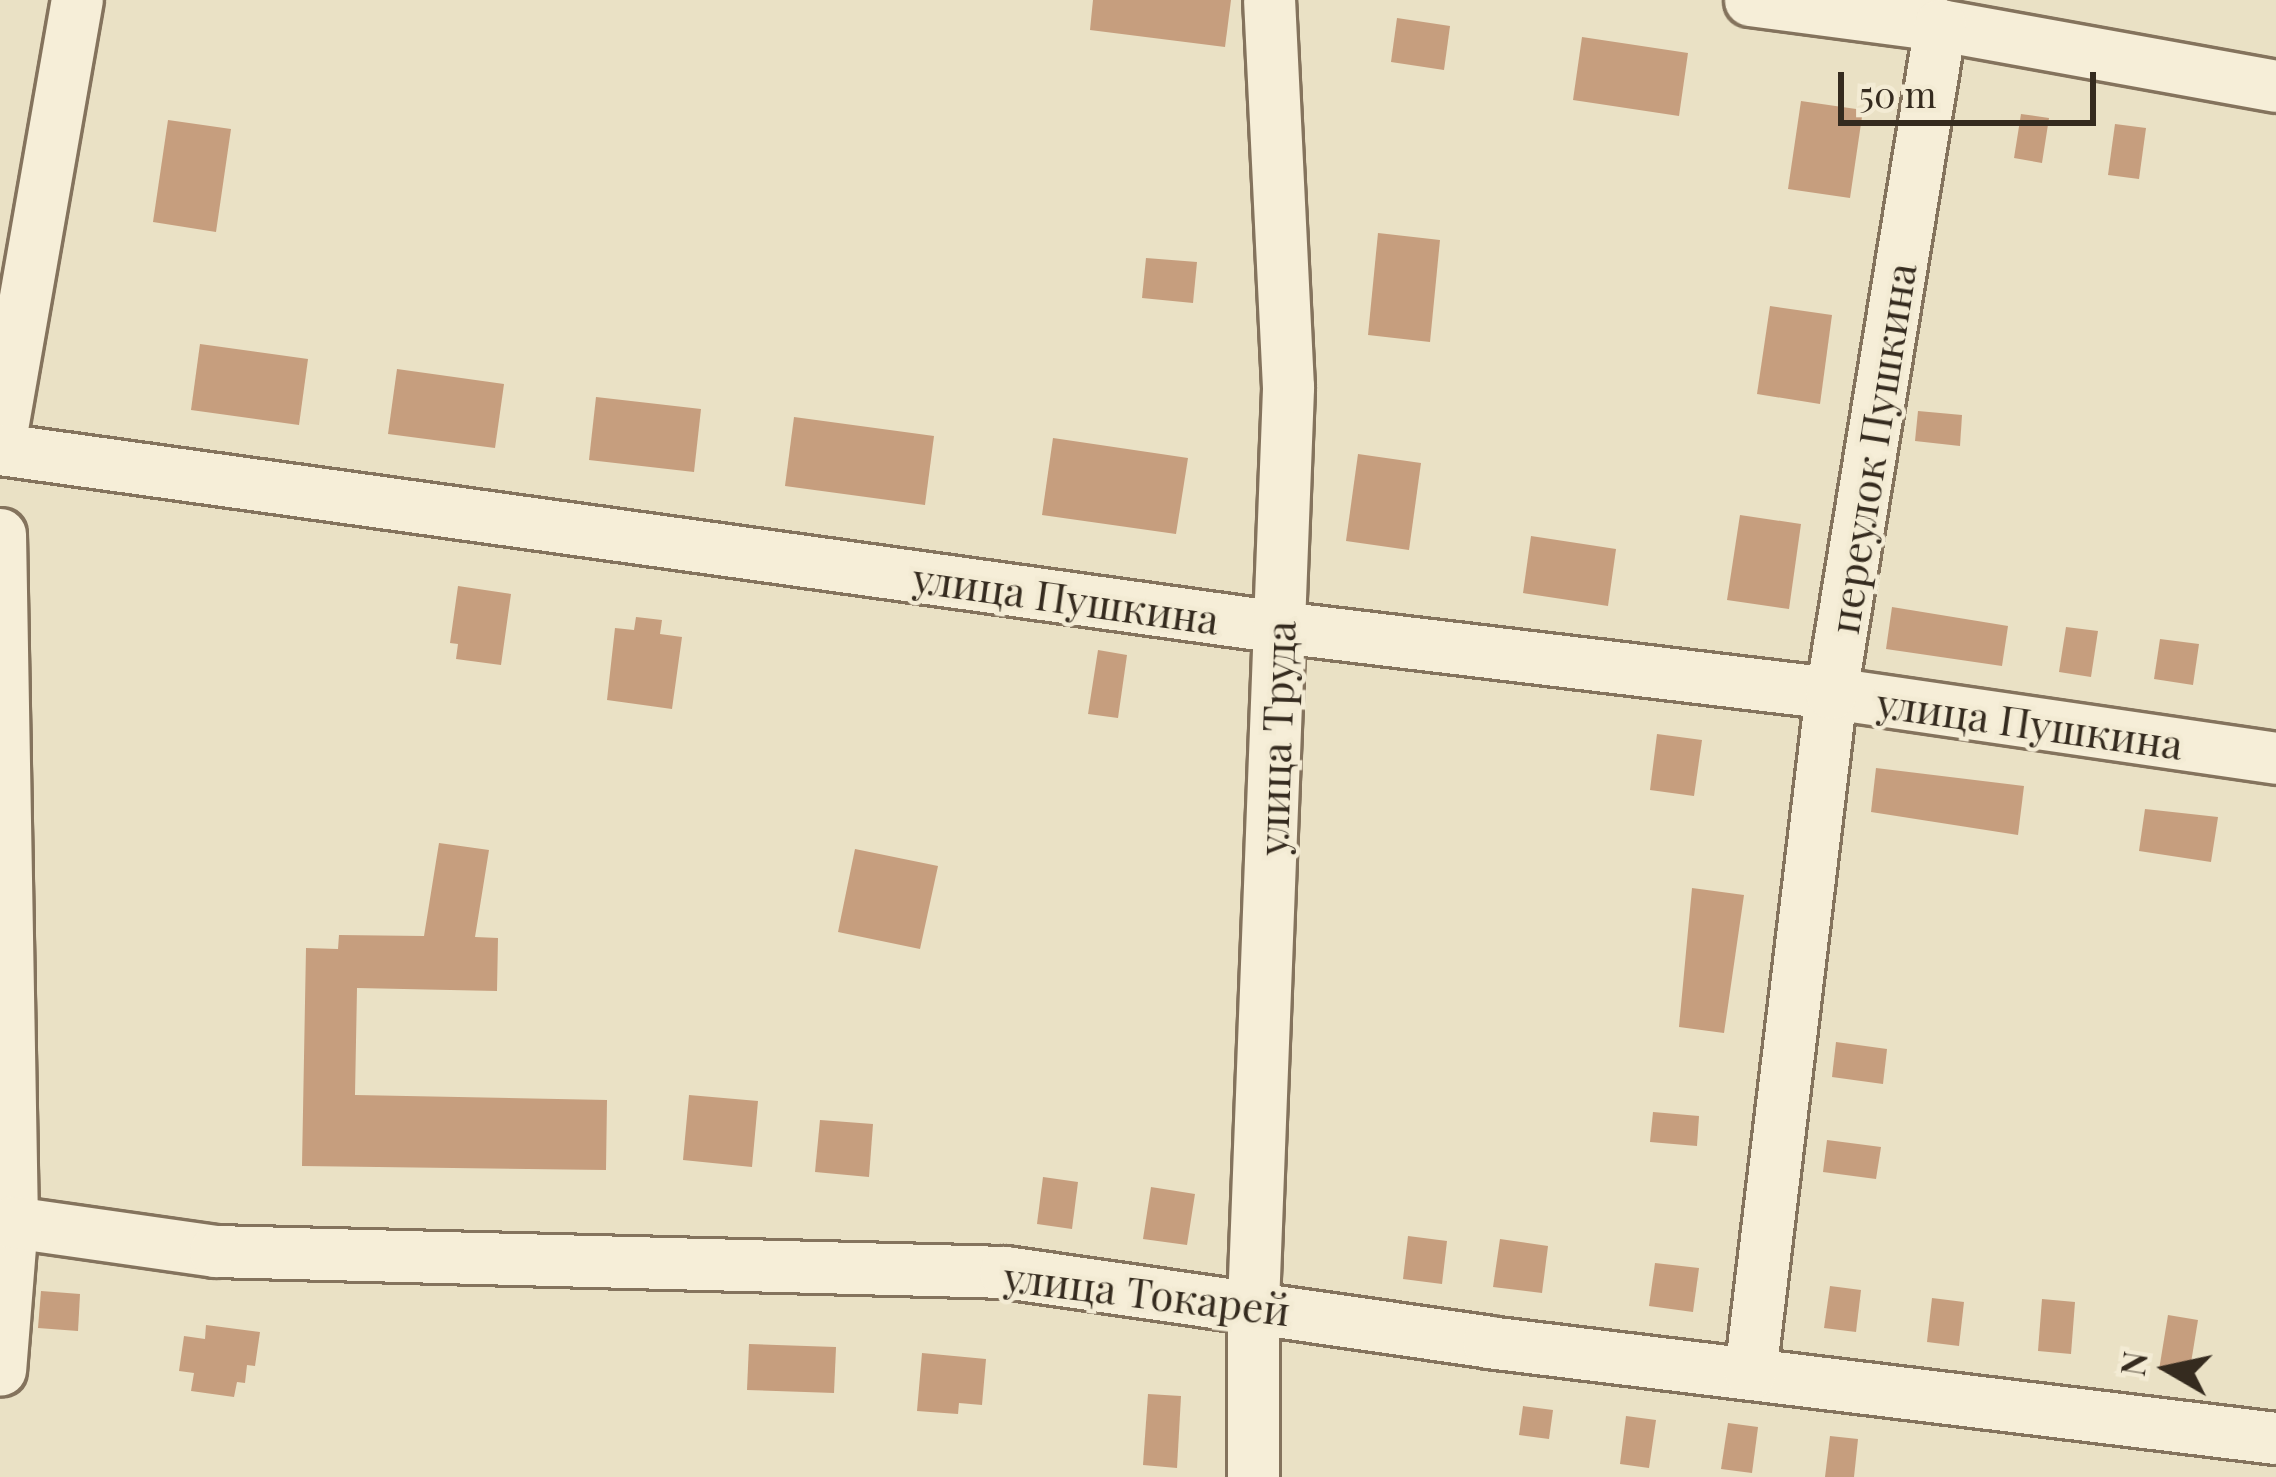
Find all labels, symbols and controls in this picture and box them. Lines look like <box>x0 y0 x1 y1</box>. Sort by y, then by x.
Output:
scale bar <box>1844 48 2102 122</box>
text: 50 m <box>1859 69 1936 117</box>
street label: переулок Пушкина <box>1817 259 1925 637</box>
street label: улица Пушкина <box>910 551 1222 643</box>
street label: улица Труда <box>1246 620 1304 856</box>
street label: улица Пушкина <box>1874 676 2186 768</box>
street label: улица Токарей <box>1001 1249 1293 1335</box>
north arrow <box>2108 1309 2228 1429</box>
text: N <box>2109 1348 2156 1379</box>

